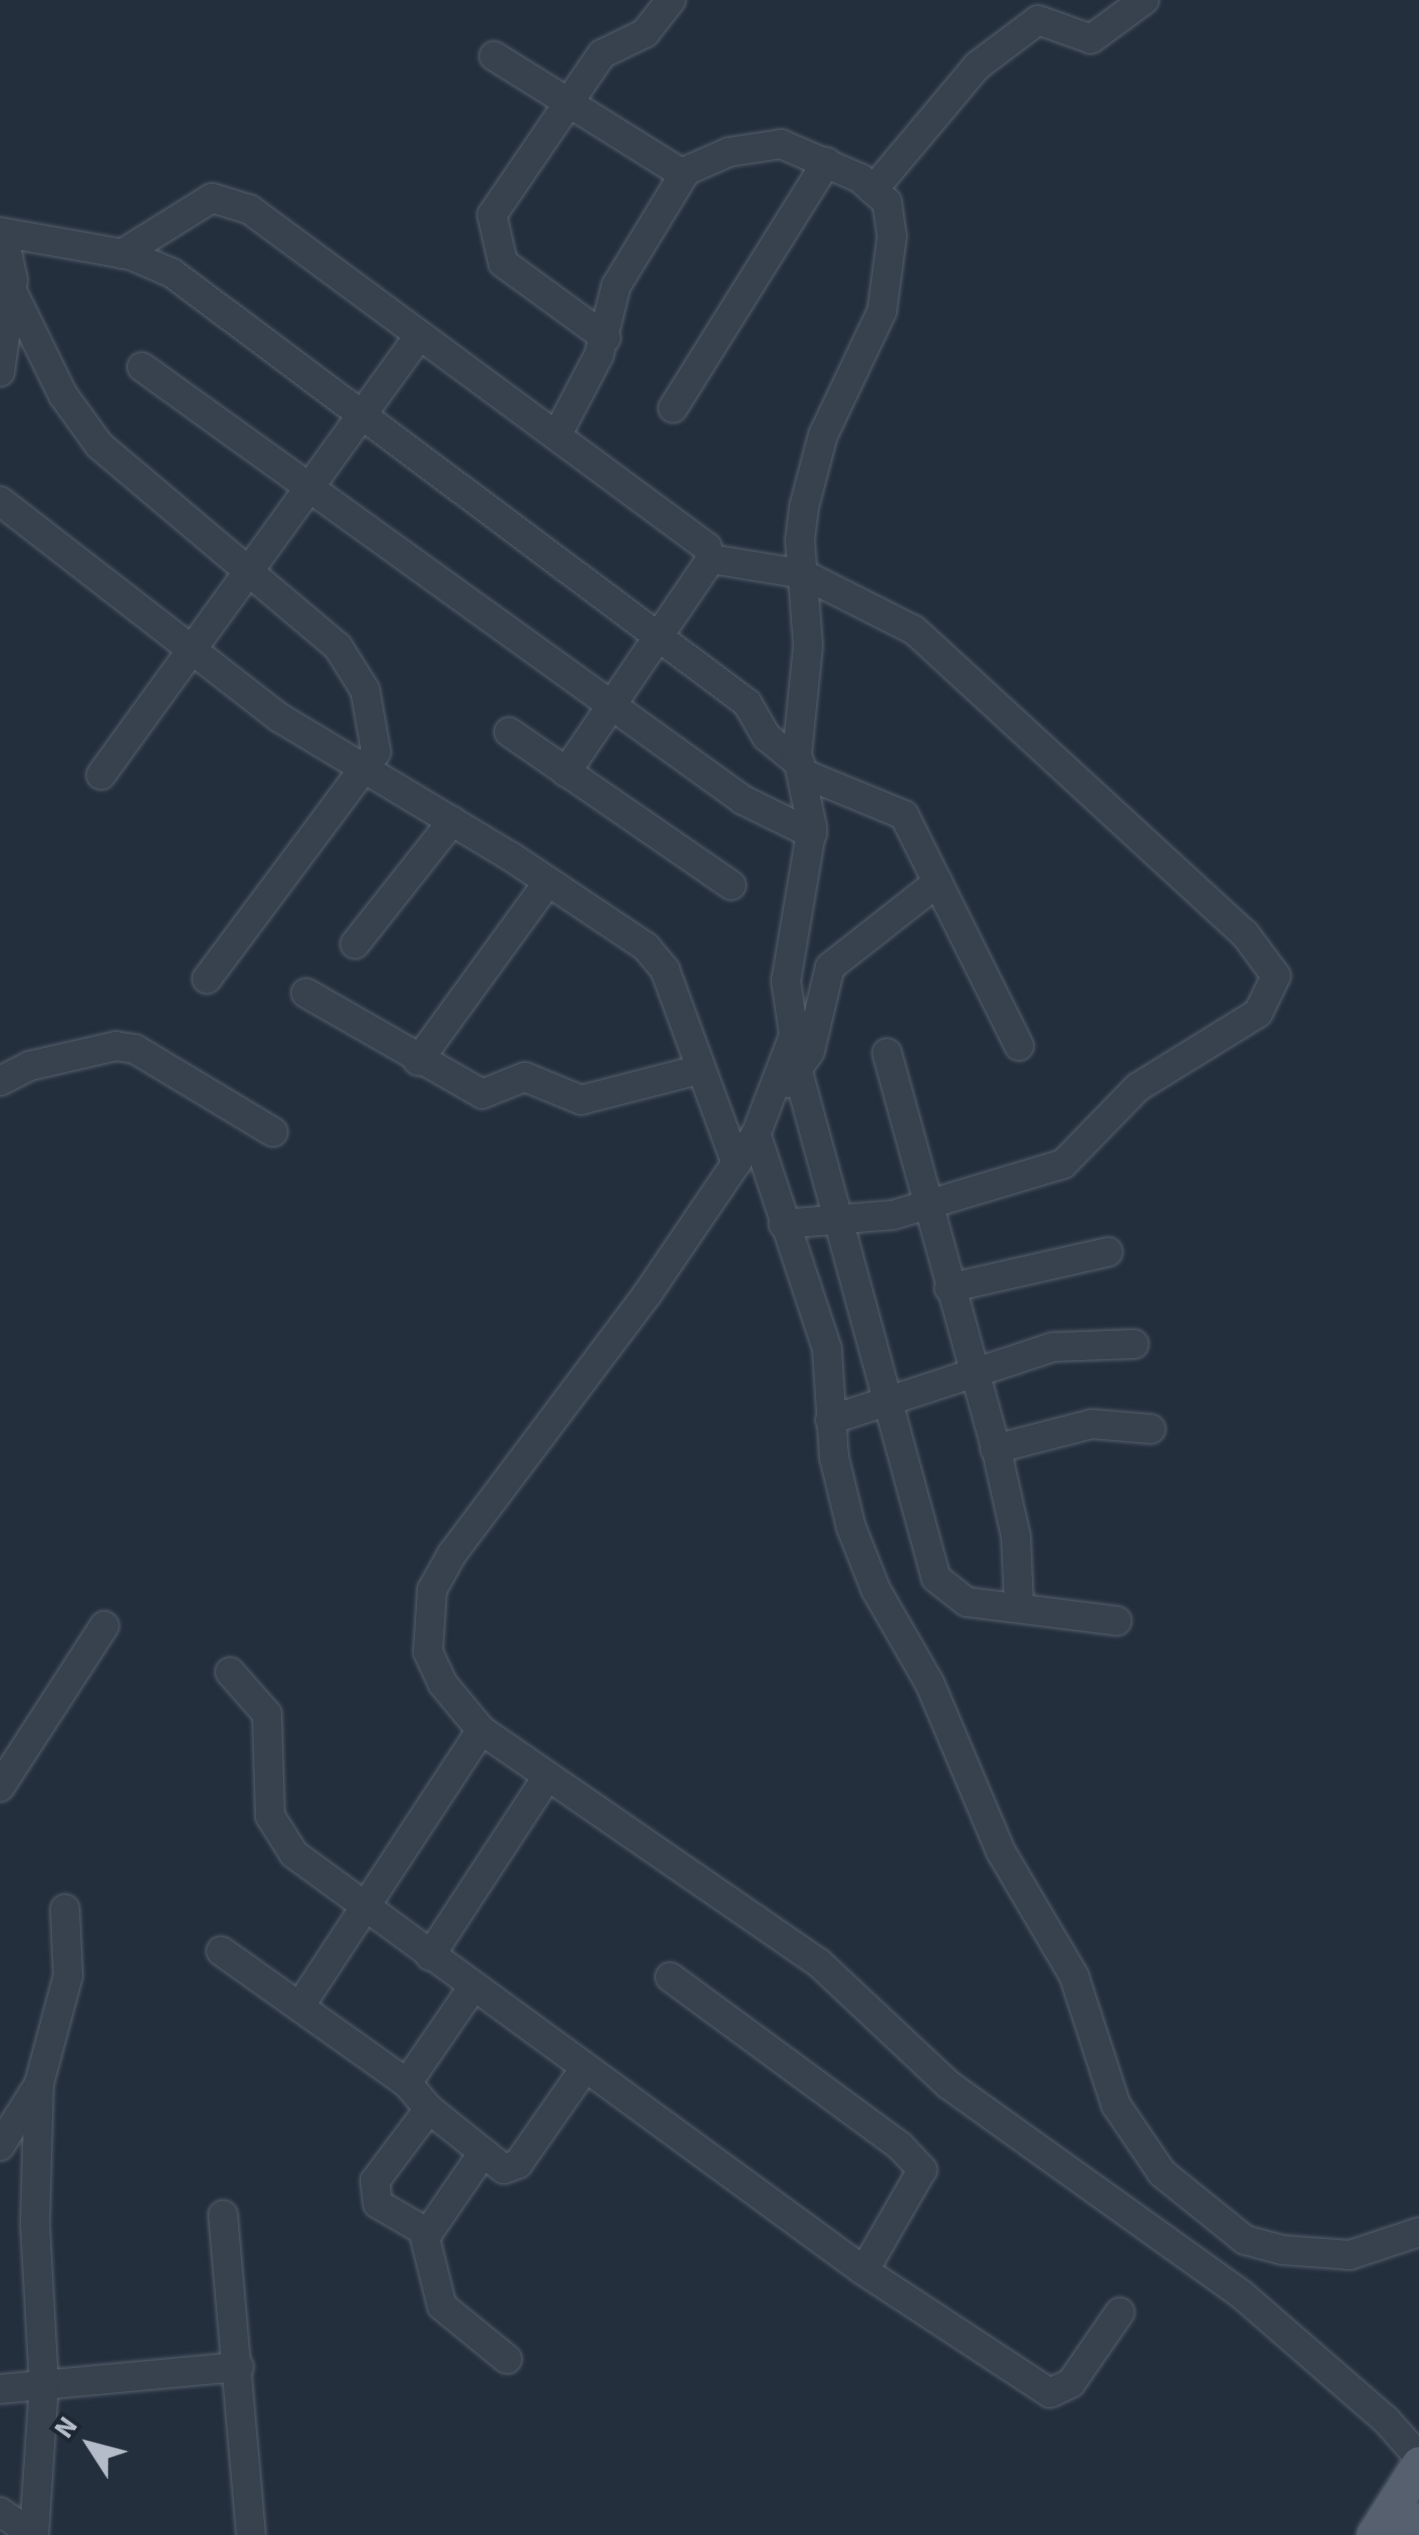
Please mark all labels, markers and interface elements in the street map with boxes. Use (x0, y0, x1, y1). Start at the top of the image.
north arrow (40, 2395, 140, 2495)
text: N (44, 2408, 87, 2447)

